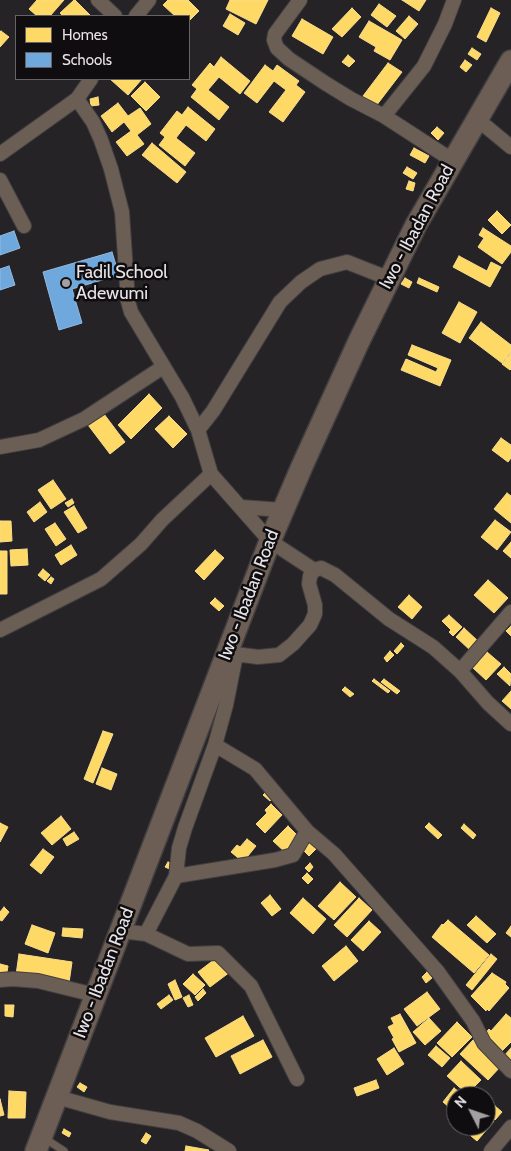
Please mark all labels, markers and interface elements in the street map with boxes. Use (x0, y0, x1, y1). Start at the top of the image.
legend (15, 15, 190, 80)
text: Homes (62, 26, 108, 44)
text: Schools (62, 51, 112, 69)
street label: Iwo - Ibadan Road (375, 161, 459, 293)
place label: Fadil School Adewumi (76, 262, 168, 304)
marker: Fadil School Adewumi (60, 277, 72, 289)
street label: Iwo - Ibadan Road (214, 527, 284, 663)
street label: Iwo - Ibadan Road (69, 905, 139, 1041)
north arrow (446, 1086, 496, 1136)
text: N (450, 1092, 470, 1111)

